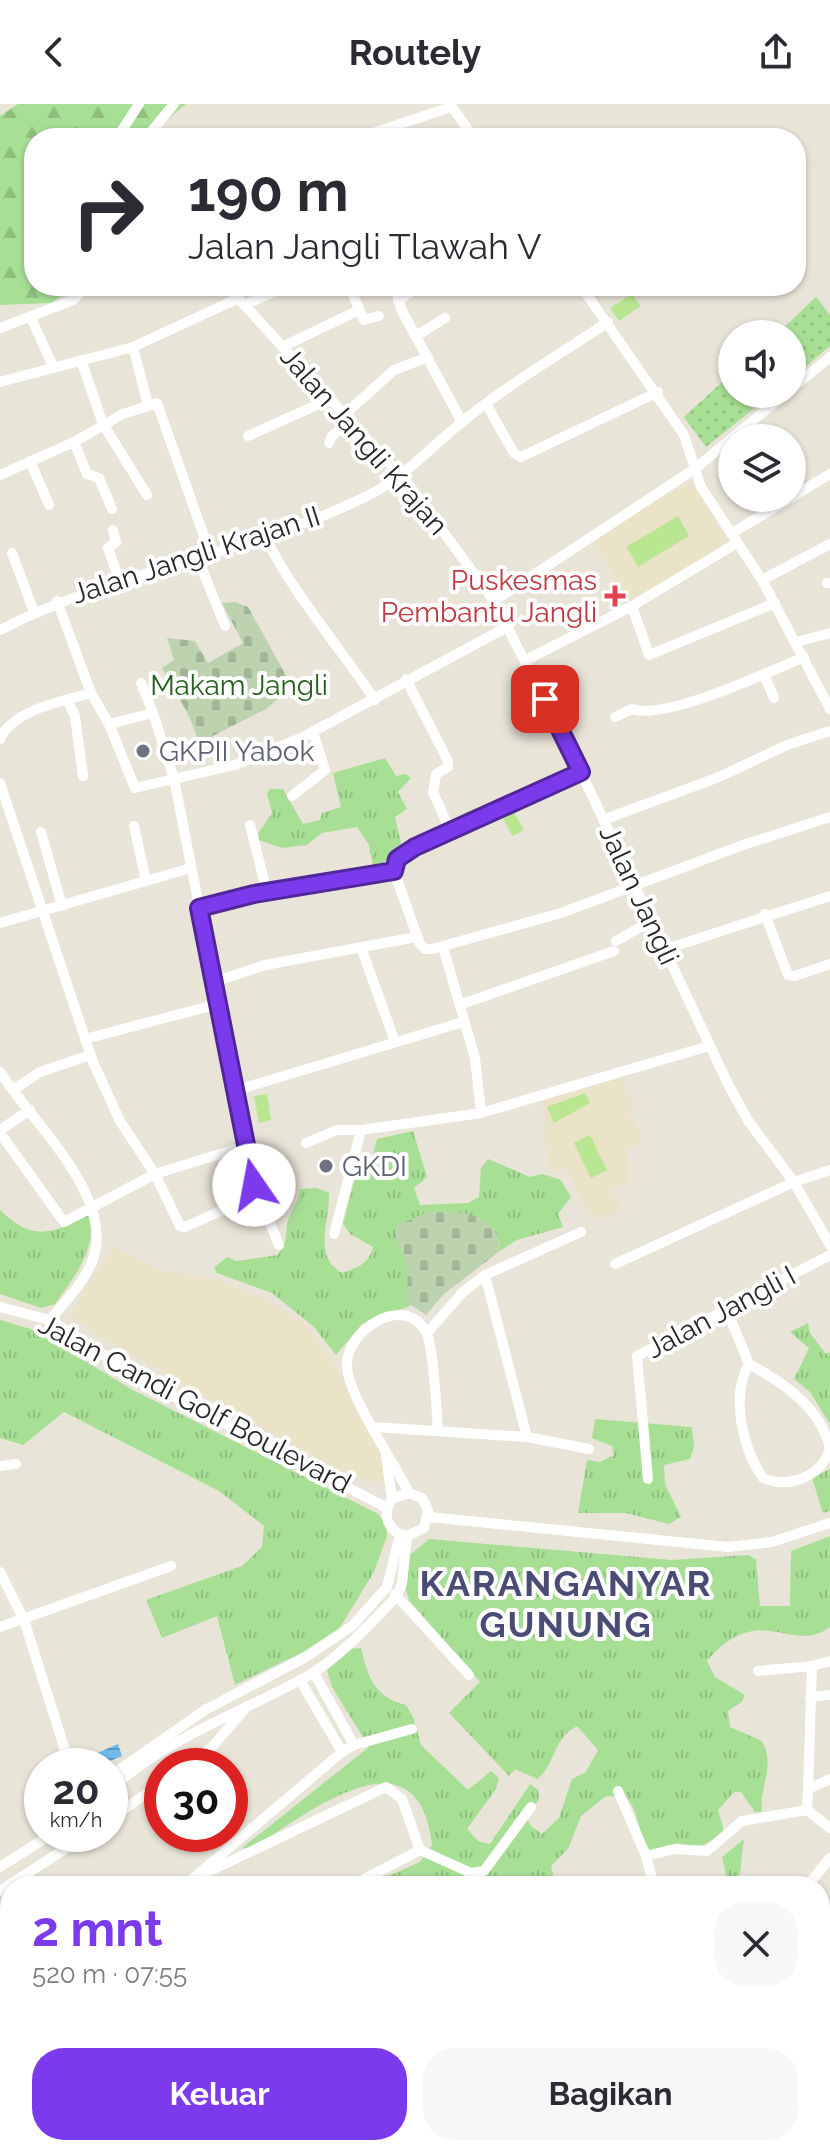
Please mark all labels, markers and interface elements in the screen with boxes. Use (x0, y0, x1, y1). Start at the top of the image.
icon: back (32, 30, 76, 74)
icon: share (754, 30, 798, 74)
text: Routely (349, 31, 481, 73)
text: 190 m (188, 158, 349, 224)
icon: right (56, 160, 160, 264)
text: Jalan Jangli Tlawah V (188, 225, 541, 267)
map controls (718, 320, 806, 512)
button: sound (718, 320, 806, 408)
street label: Jalan Jangli Krajan (273, 340, 455, 542)
button: layers (718, 424, 806, 512)
street label: Jalan Jangli Krajan II (68, 499, 324, 611)
place label: Puskesmas Pembantu Jangli (381, 564, 597, 629)
marker: Puskesmas Pembantu Jangli (604, 585, 626, 607)
pin (511, 665, 579, 733)
park label: Makam Jangli (150, 669, 328, 702)
icon: arrive (523, 677, 567, 721)
place label: GKPII Yabok (159, 735, 314, 768)
marker: GKPII Yabok (134, 742, 152, 760)
street label: Jalan Jangli (592, 820, 686, 970)
position arrow (212, 1143, 296, 1227)
place label: GKDI (342, 1150, 407, 1183)
marker: GKDI (317, 1157, 335, 1175)
street label: Jalan Jangli I (641, 1259, 801, 1365)
street label: Jalan Candi Golf Boulevard (33, 1308, 357, 1500)
district label: KARANGANYAR GUNUNG (420, 1562, 712, 1645)
speed limit sign: 30 (144, 1748, 248, 1852)
text: 20 (52, 1766, 100, 1813)
text: km/h (50, 1808, 102, 1832)
text: 2 mnt (32, 1901, 163, 1957)
button: close (714, 1902, 798, 1986)
text: 520 m · 07:55 (32, 1959, 187, 1989)
button: Keluar (32, 2048, 407, 2140)
button: Bagikan (423, 2048, 798, 2140)

